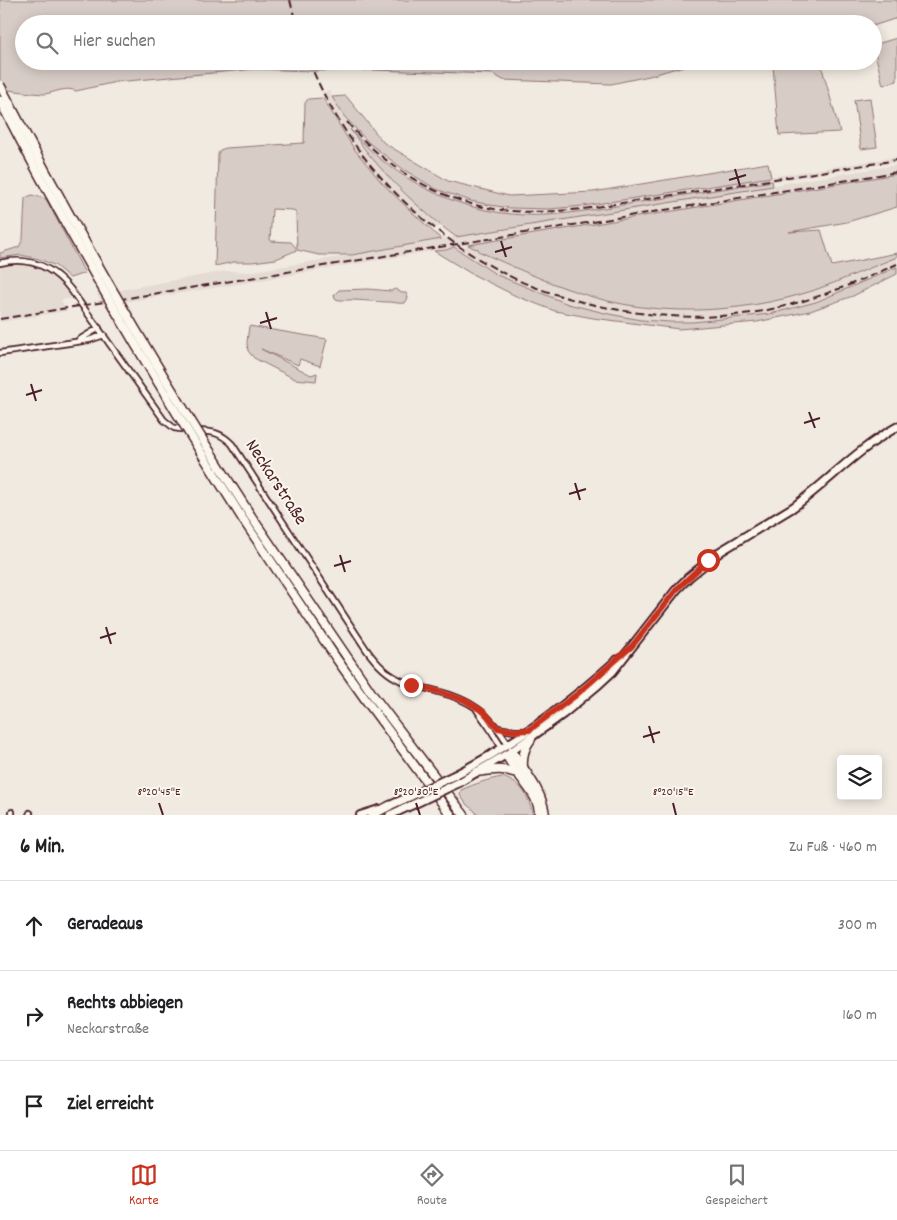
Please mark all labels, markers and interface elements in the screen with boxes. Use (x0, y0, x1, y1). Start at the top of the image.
search box (15, 15, 882, 70)
icon: search (33, 29, 61, 57)
text: Hier suchen (73, 29, 156, 56)
street label: Neckarstraße (237, 435, 313, 531)
route start (697, 549, 720, 572)
route end (400, 674, 423, 697)
map controls (837, 755, 882, 800)
button: layers (837, 755, 882, 800)
text: 8°20'45"E (137, 784, 181, 801)
text: 8°20'30"E (394, 784, 439, 801)
text: 8°20'15"E (653, 784, 694, 801)
text: 6 Min. (20, 833, 64, 863)
text: Zu Fuß · 460 m (789, 836, 877, 859)
icon: ahead (20, 912, 48, 940)
text: Geradeaus (67, 912, 143, 939)
text: 300 m (838, 914, 877, 937)
text: Rechts abbiegen (67, 991, 183, 1018)
icon: right (20, 1002, 48, 1030)
text: 160 m (842, 1004, 877, 1027)
text: Neckarstraße (67, 1018, 149, 1041)
icon: arrive (20, 1092, 48, 1120)
text: Ziel erreicht (67, 1092, 154, 1119)
tab: Karte (129, 1161, 159, 1211)
tab: Route (417, 1161, 447, 1211)
tab: Gespeichert (705, 1161, 768, 1211)

